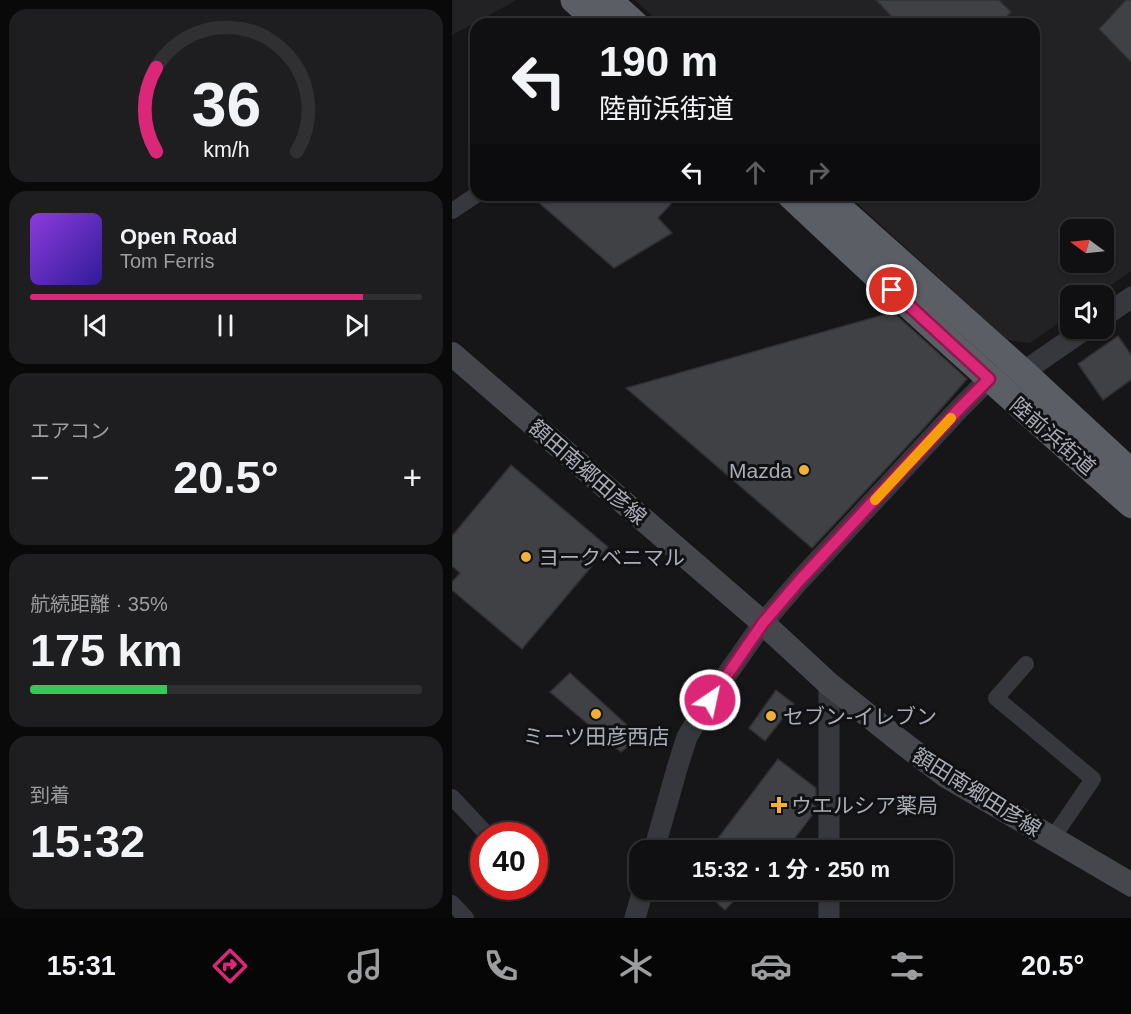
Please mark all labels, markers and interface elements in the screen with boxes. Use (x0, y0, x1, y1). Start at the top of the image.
text: 190 m (599, 38, 718, 85)
icon: left (500, 42, 578, 120)
text: 36 (191, 71, 261, 140)
text: 陸前浜街道 (599, 94, 734, 124)
text: km/h (203, 139, 249, 163)
icon: left (676, 156, 709, 189)
icon: ahead (739, 156, 772, 189)
icon: right (802, 156, 835, 189)
north arrow (1060, 219, 1114, 273)
map controls (1060, 219, 1114, 339)
text: Open Road (120, 224, 237, 249)
text: Tom Ferris (120, 250, 214, 272)
pin (866, 264, 917, 315)
icon: arrive (875, 273, 908, 306)
button: sound (1060, 285, 1114, 339)
icon: previous (79, 309, 112, 342)
icon: pause (209, 309, 242, 342)
icon: next (340, 309, 373, 342)
street label: 陸前浜街道 (1006, 393, 1100, 479)
street label: 額田南郷田彦線 (525, 415, 651, 529)
text: エアコン (30, 420, 110, 442)
text: 20.5° (173, 452, 279, 503)
text: − (30, 459, 49, 496)
text: + (403, 459, 422, 496)
place label: Mazda (729, 459, 792, 482)
marker: Mazda (797, 463, 811, 477)
place label: ヨークベニマル (538, 546, 685, 569)
marker: ヨークベニマル (519, 550, 533, 564)
text: 航続距離 · 35% (30, 593, 168, 615)
text: 175 km (30, 625, 183, 676)
position arrow (678, 668, 742, 732)
place label: セブン-イレブン (783, 705, 937, 728)
marker: ミーツ田彦西店 (589, 707, 603, 721)
marker: セブン-イレブン (764, 709, 778, 723)
place label: ミーツ田彦西店 (523, 725, 669, 748)
street label: 額田南郷田彦線 (909, 743, 1045, 841)
text: 到着 (30, 784, 70, 806)
place label: ウエルシア薬局 (791, 794, 938, 817)
marker: ウエルシア薬局 (772, 798, 786, 812)
text: 15:32 (30, 816, 145, 867)
speed limit sign: 40 (470, 822, 548, 900)
text: 15:32 · 1 分 · 250 m (692, 857, 890, 882)
icon: directions (209, 945, 251, 987)
icon: music (344, 945, 386, 987)
icon: phone (480, 945, 522, 987)
icon: climate (615, 945, 657, 987)
icon: car (750, 945, 792, 987)
icon: filters (886, 945, 928, 987)
text: 15:31 (47, 951, 116, 981)
text: 20.5° (1021, 951, 1084, 981)

